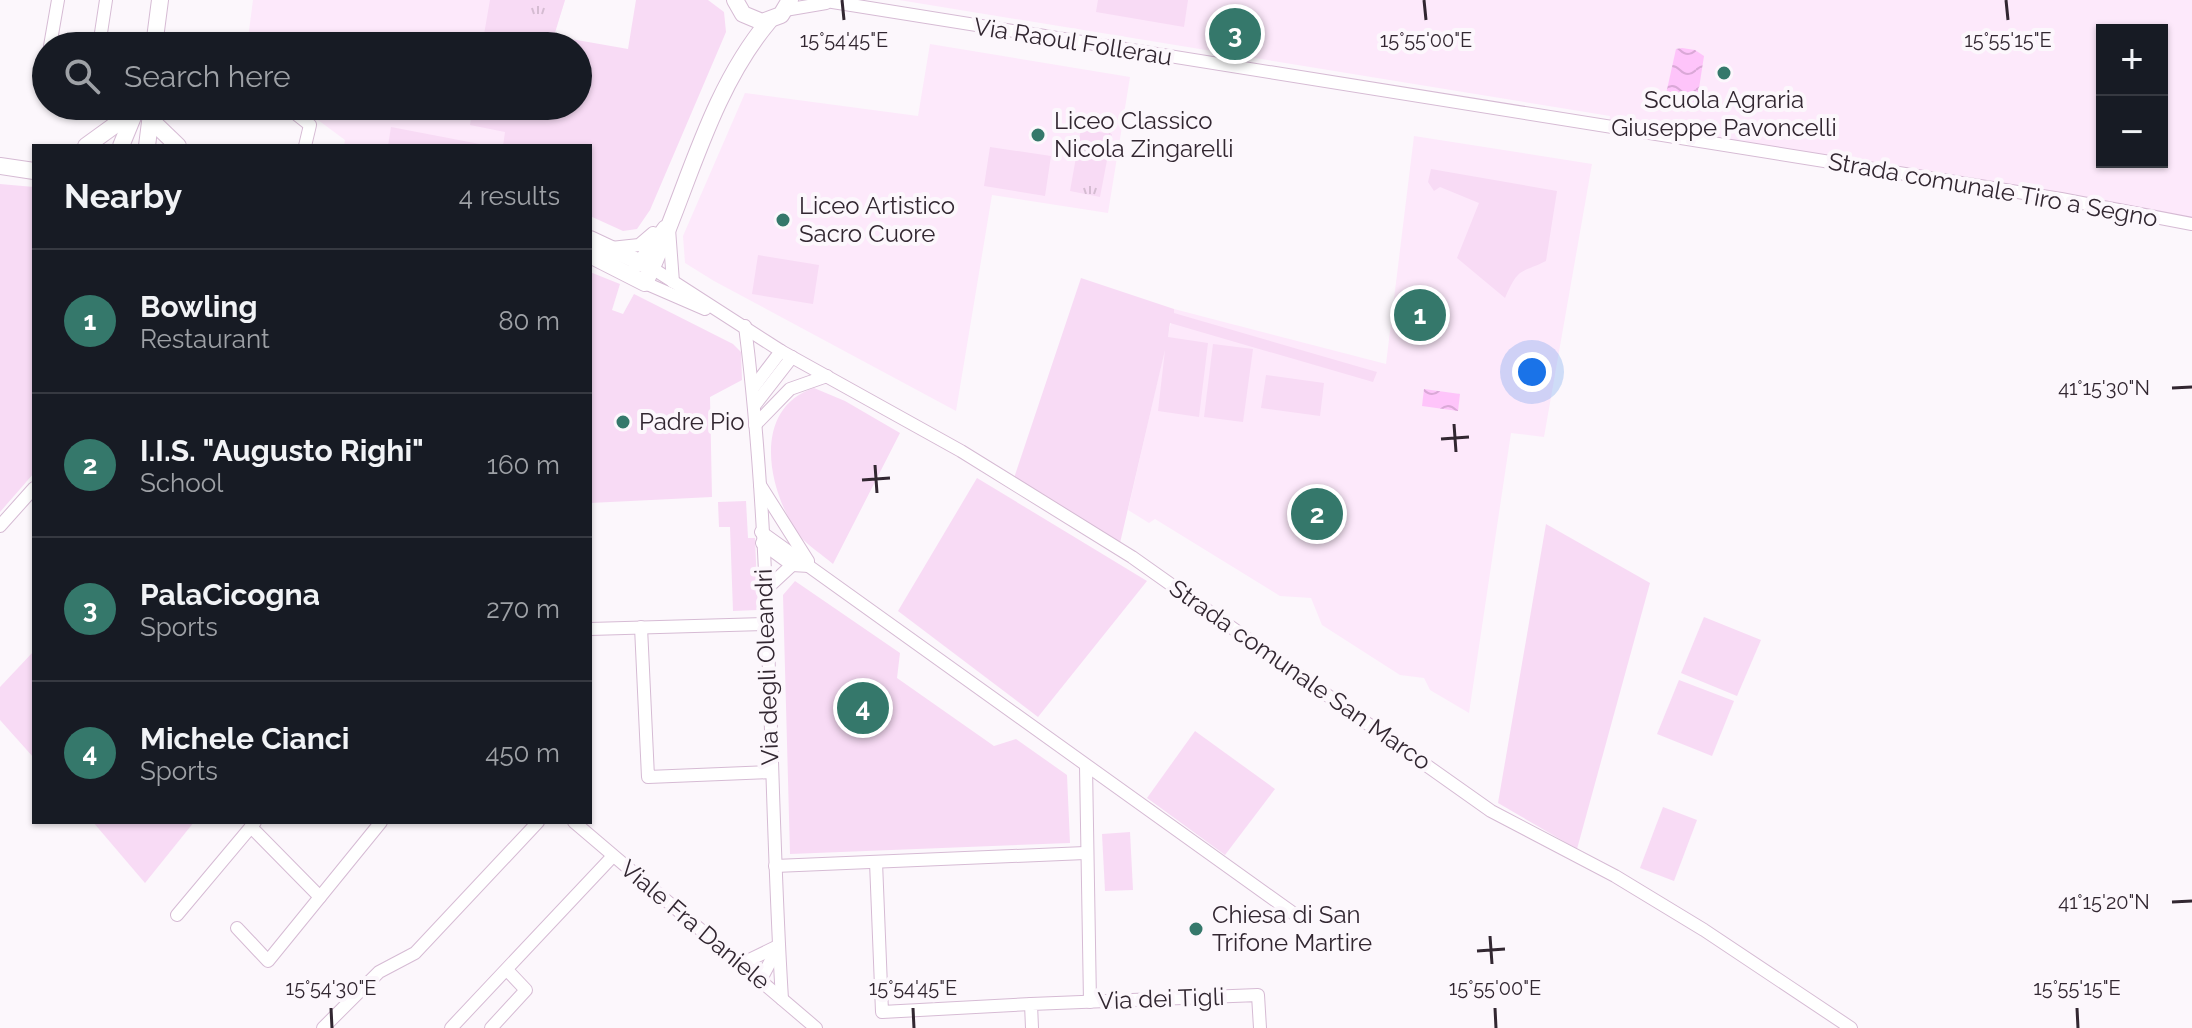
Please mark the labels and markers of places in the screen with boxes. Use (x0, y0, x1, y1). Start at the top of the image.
pin: 3 (1209, 4, 1261, 64)
marker: Scuola Agraria Giuseppe Pavoncelli (1715, 64, 1733, 82)
place label: Scuola Agraria Giuseppe Pavoncelli (1611, 85, 1837, 142)
place label: Liceo Classico Nicola Zingarelli (1054, 106, 1233, 163)
marker: Liceo Classico Nicola Zingarelli (1029, 126, 1047, 144)
place label: Liceo Artistico Sacro Cuore (799, 191, 955, 248)
marker: Liceo Artistico Sacro Cuore (774, 211, 792, 229)
pin: 1 (1394, 285, 1446, 345)
place label: Padre Pio (639, 407, 744, 436)
marker: Padre Pio (614, 413, 632, 431)
pin: 2 (1291, 484, 1343, 544)
pin: 4 (837, 678, 889, 738)
place label: Chiesa di San Trifone Martire (1212, 900, 1372, 957)
marker: Chiesa di San Trifone Martire (1187, 920, 1205, 938)

